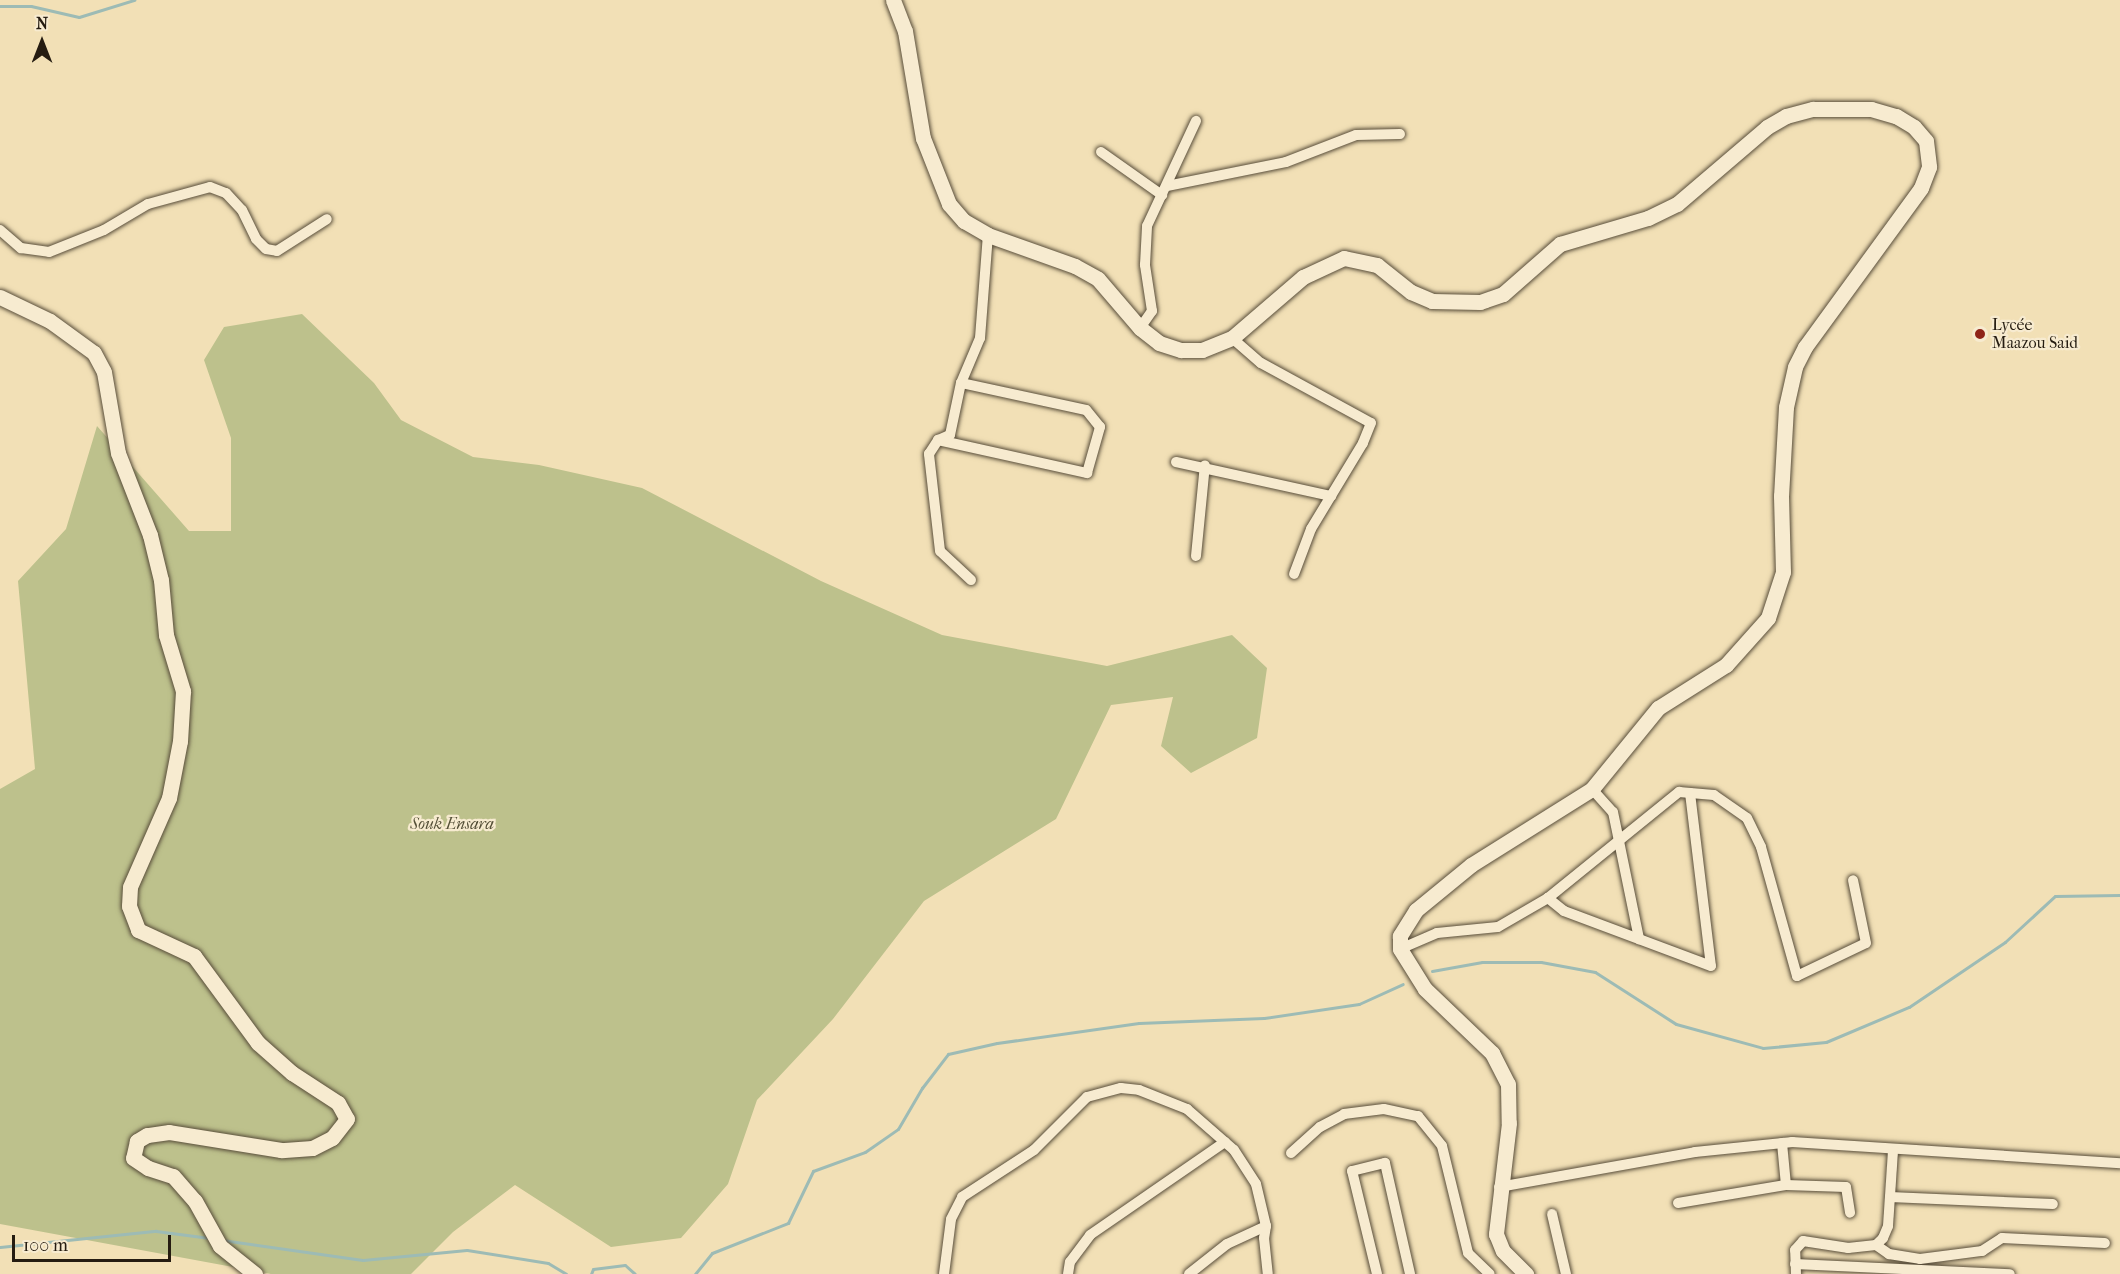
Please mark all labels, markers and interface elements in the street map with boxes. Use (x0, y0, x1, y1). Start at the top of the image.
north arrow (12, 12, 72, 72)
text: N (36, 14, 48, 33)
place label: Lycée Maazou Said (1992, 315, 2078, 353)
marker: Lycée Maazou Said (1973, 327, 1987, 341)
park label: Souk Ensara (410, 814, 494, 834)
scale bar (15, 1223, 174, 1261)
text: 100 m (23, 1235, 68, 1256)

